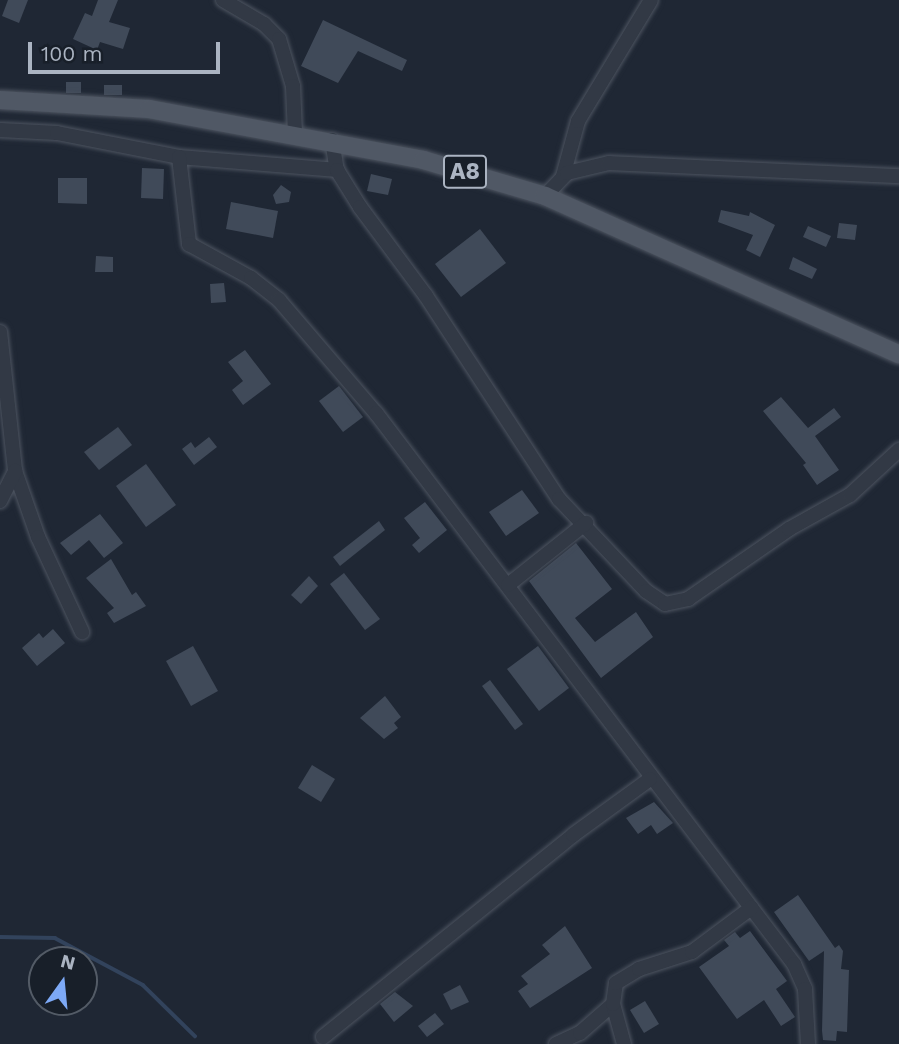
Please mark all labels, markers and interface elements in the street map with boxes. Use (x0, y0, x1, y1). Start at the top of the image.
scale bar (32, 28, 224, 72)
text: 100 m (41, 41, 103, 66)
road number: A8 (442, 153, 488, 192)
north arrow (28, 946, 98, 1016)
text: N (58, 949, 78, 975)

